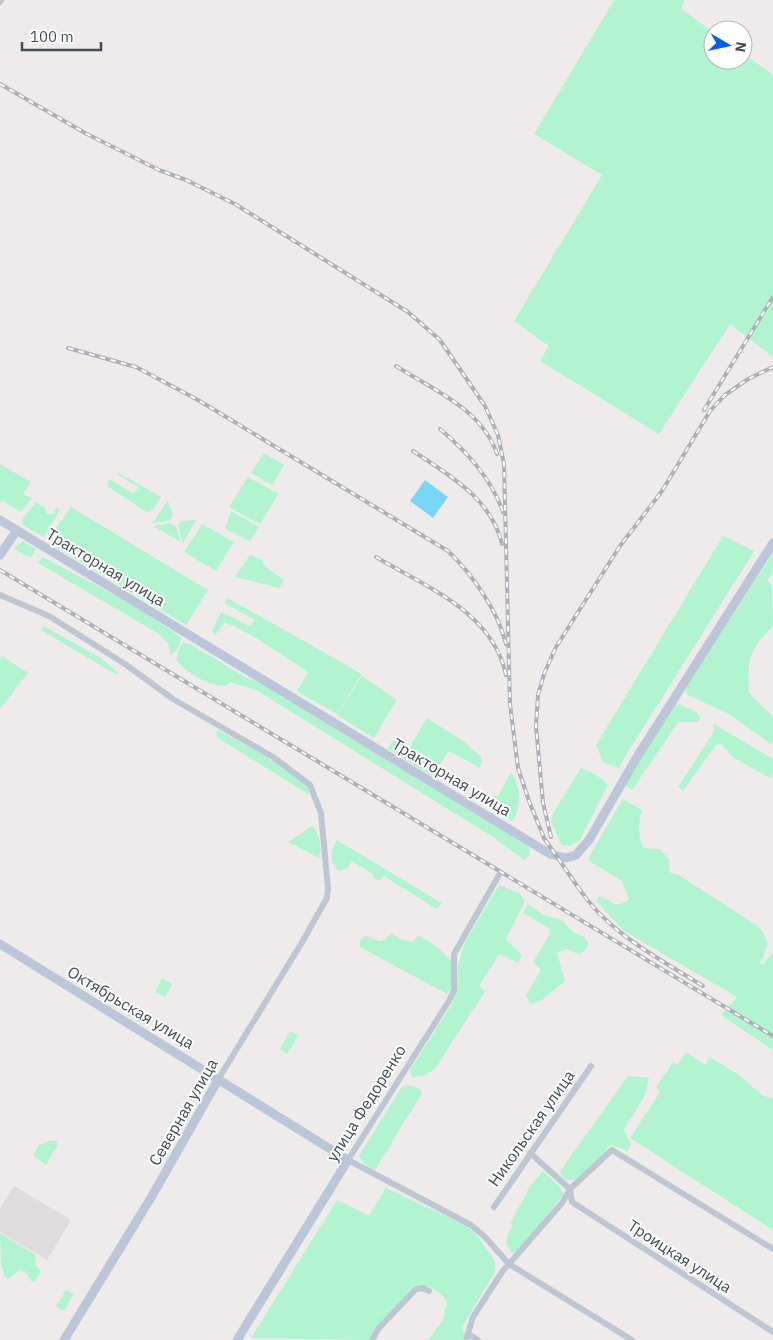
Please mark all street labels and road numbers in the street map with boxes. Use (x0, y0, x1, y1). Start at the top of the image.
street label: Тракторная улица (43, 524, 170, 611)
street label: Тракторная улица (389, 734, 516, 821)
street label: Октябрьская улица (64, 961, 199, 1053)
street label: улица Федоренко (322, 1041, 410, 1165)
street label: Северная улица (144, 1055, 222, 1169)
street label: Никольская улица (483, 1066, 579, 1190)
street label: Троицкая улица (624, 1215, 736, 1297)

